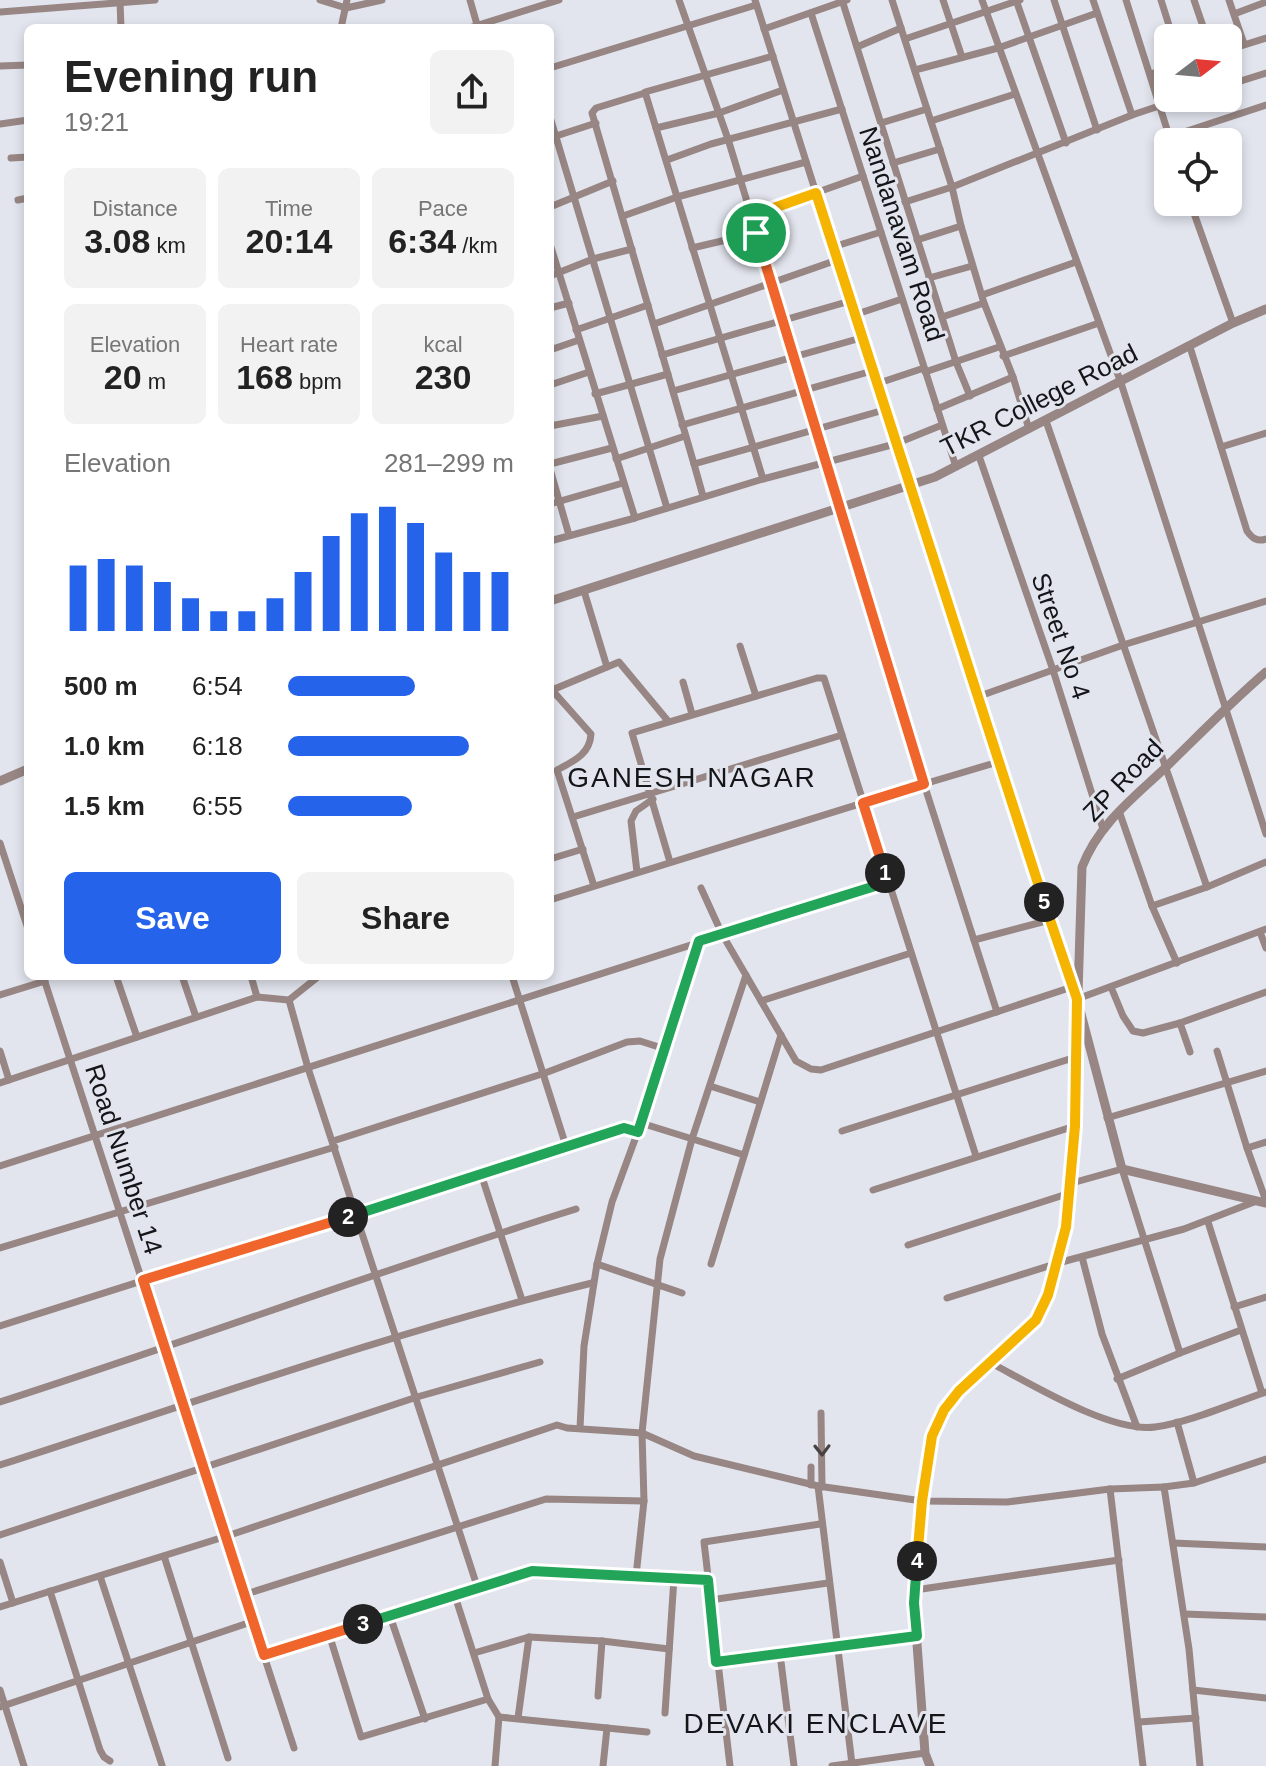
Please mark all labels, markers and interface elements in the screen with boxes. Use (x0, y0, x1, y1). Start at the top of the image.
north arrow (1154, 24, 1242, 112)
map controls (1154, 24, 1242, 216)
button: share (430, 50, 514, 134)
text: Evening run (64, 52, 318, 101)
text: 19:21 (64, 107, 129, 137)
street label: Nandanavam Road (853, 123, 951, 345)
button: locate (1154, 128, 1242, 216)
text: Distance (92, 196, 178, 221)
text: Time (265, 196, 313, 221)
text: Pace (418, 196, 468, 221)
pin (722, 199, 790, 267)
icon: arrive (734, 211, 778, 255)
text: 3.08 (84, 222, 150, 260)
text: 20:14 (246, 222, 332, 260)
text: 6:34 (388, 222, 456, 260)
text: km (150, 233, 186, 258)
text: /km (456, 233, 498, 258)
text: Elevation (90, 332, 180, 357)
text: Heart rate (240, 332, 338, 357)
text: kcal (423, 332, 463, 357)
street label: TKR College Road (936, 337, 1142, 463)
text: 20 (104, 358, 142, 396)
text: 168 (236, 358, 293, 396)
text: 230 (415, 358, 471, 396)
text: m (142, 369, 166, 394)
text: bpm (293, 369, 342, 394)
text: Elevation (64, 448, 171, 478)
text: 281–299 m (384, 448, 514, 478)
street label: Street No 4 (1025, 569, 1097, 703)
text: 500 m (64, 671, 138, 701)
text: 6:54 (192, 671, 243, 701)
text: 1.0 km (64, 731, 145, 761)
text: 6:18 (192, 731, 243, 761)
street label: ZP Road (1077, 733, 1169, 827)
district label: GANESH NAGAR (567, 762, 817, 793)
text: 1.5 km (64, 791, 145, 821)
text: 6:55 (192, 791, 243, 821)
pin: 1 (865, 853, 905, 893)
text: 1 (879, 860, 891, 885)
button: Save (64, 872, 281, 964)
button: Share (297, 872, 514, 964)
pin: 5 (1024, 882, 1064, 922)
text: 5 (1038, 889, 1050, 914)
street label: Road Number 14 (79, 1060, 169, 1258)
pin: 2 (328, 1197, 368, 1237)
text: 2 (342, 1204, 354, 1229)
one-way arrow (813, 1444, 830, 1457)
pin: 4 (897, 1541, 937, 1581)
text: 4 (911, 1548, 923, 1573)
pin: 3 (343, 1604, 383, 1644)
text: 3 (357, 1611, 369, 1636)
district label: DEVAKI ENCLAVE (683, 1708, 949, 1739)

